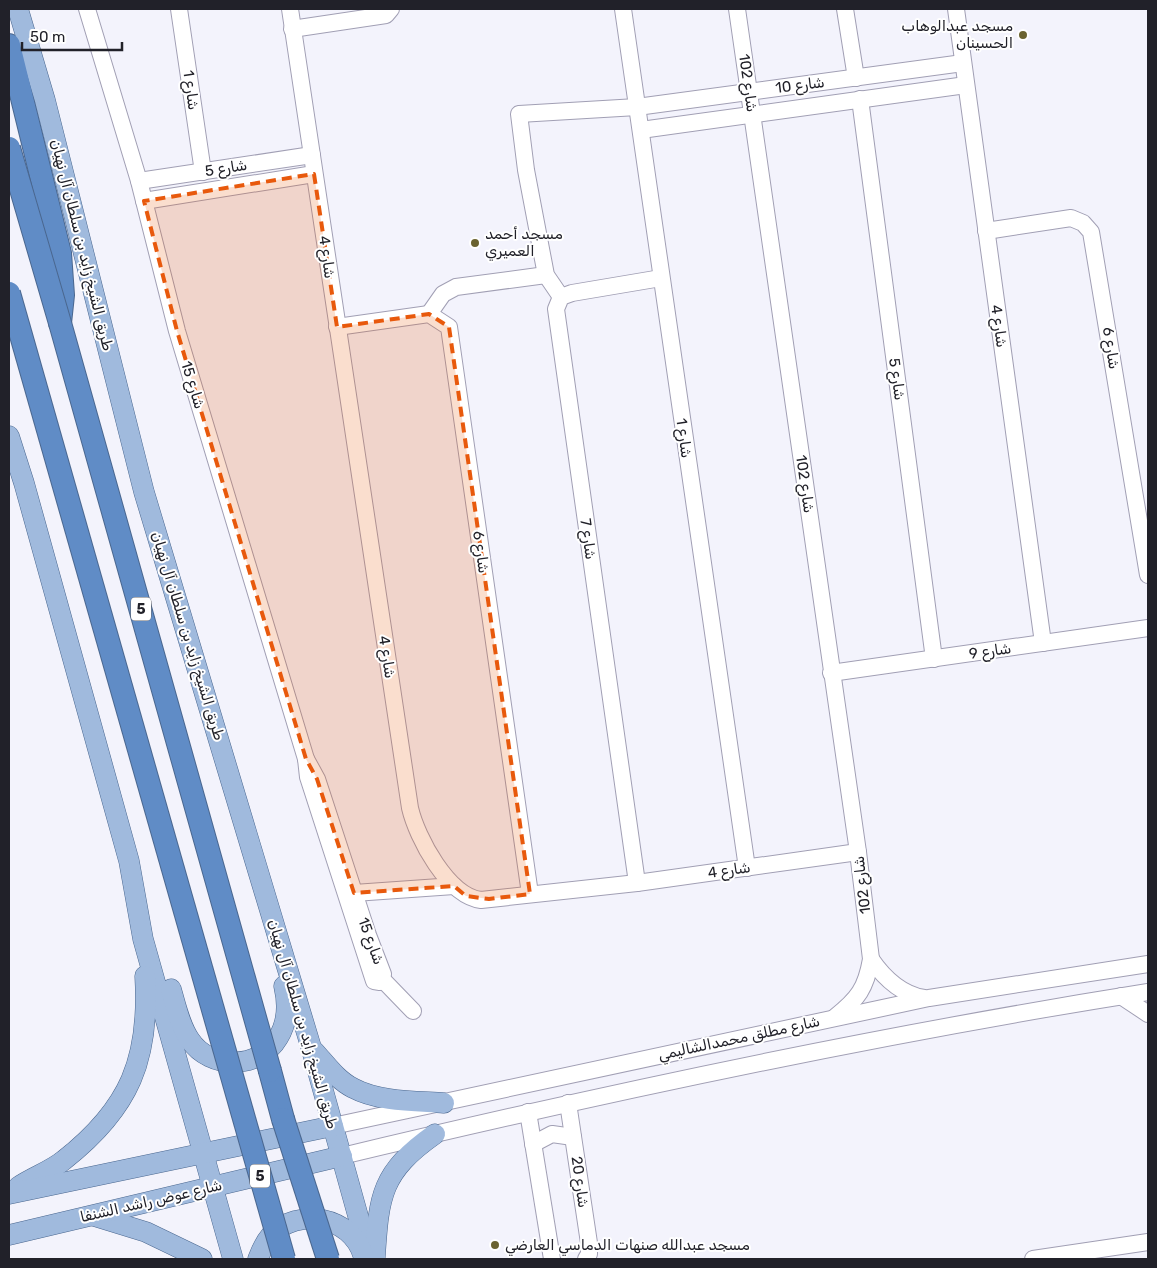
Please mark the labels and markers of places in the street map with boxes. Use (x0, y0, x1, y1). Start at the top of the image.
place label: مسجد عبدالوهاب الحسينان (901, 17, 1013, 52)
marker: مسجد عبدالوهاب الحسينان (1017, 29, 1029, 41)
place label: مسجد أحمد العميري (485, 225, 563, 261)
marker: مسجد أحمد العميري (469, 237, 481, 249)
place label: مسجد عبدالله صنهات الدماسي العارضي (505, 1236, 750, 1257)
marker: مسجد عبدالله صنهات الدماسي العارضي (489, 1239, 501, 1251)

